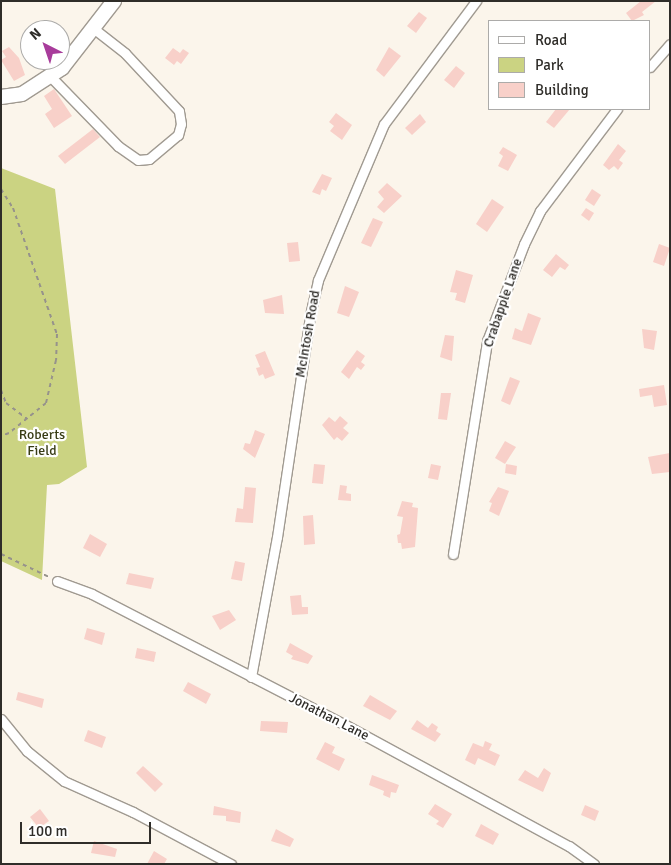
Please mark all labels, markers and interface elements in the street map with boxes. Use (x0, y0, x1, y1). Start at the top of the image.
north arrow (20, 20, 70, 70)
legend (488, 20, 651, 110)
text: N (26, 24, 45, 44)
text: Road (535, 31, 567, 49)
text: Park (535, 56, 564, 74)
text: Building (535, 81, 589, 99)
street label: Crabapple Lane (480, 256, 526, 350)
street label: McIntosh Road (292, 289, 324, 379)
park label: Roberts Field (19, 427, 65, 460)
street label: Jonathan Lane (286, 690, 372, 744)
scale bar (22, 812, 154, 844)
text: 100 m (28, 822, 68, 840)

